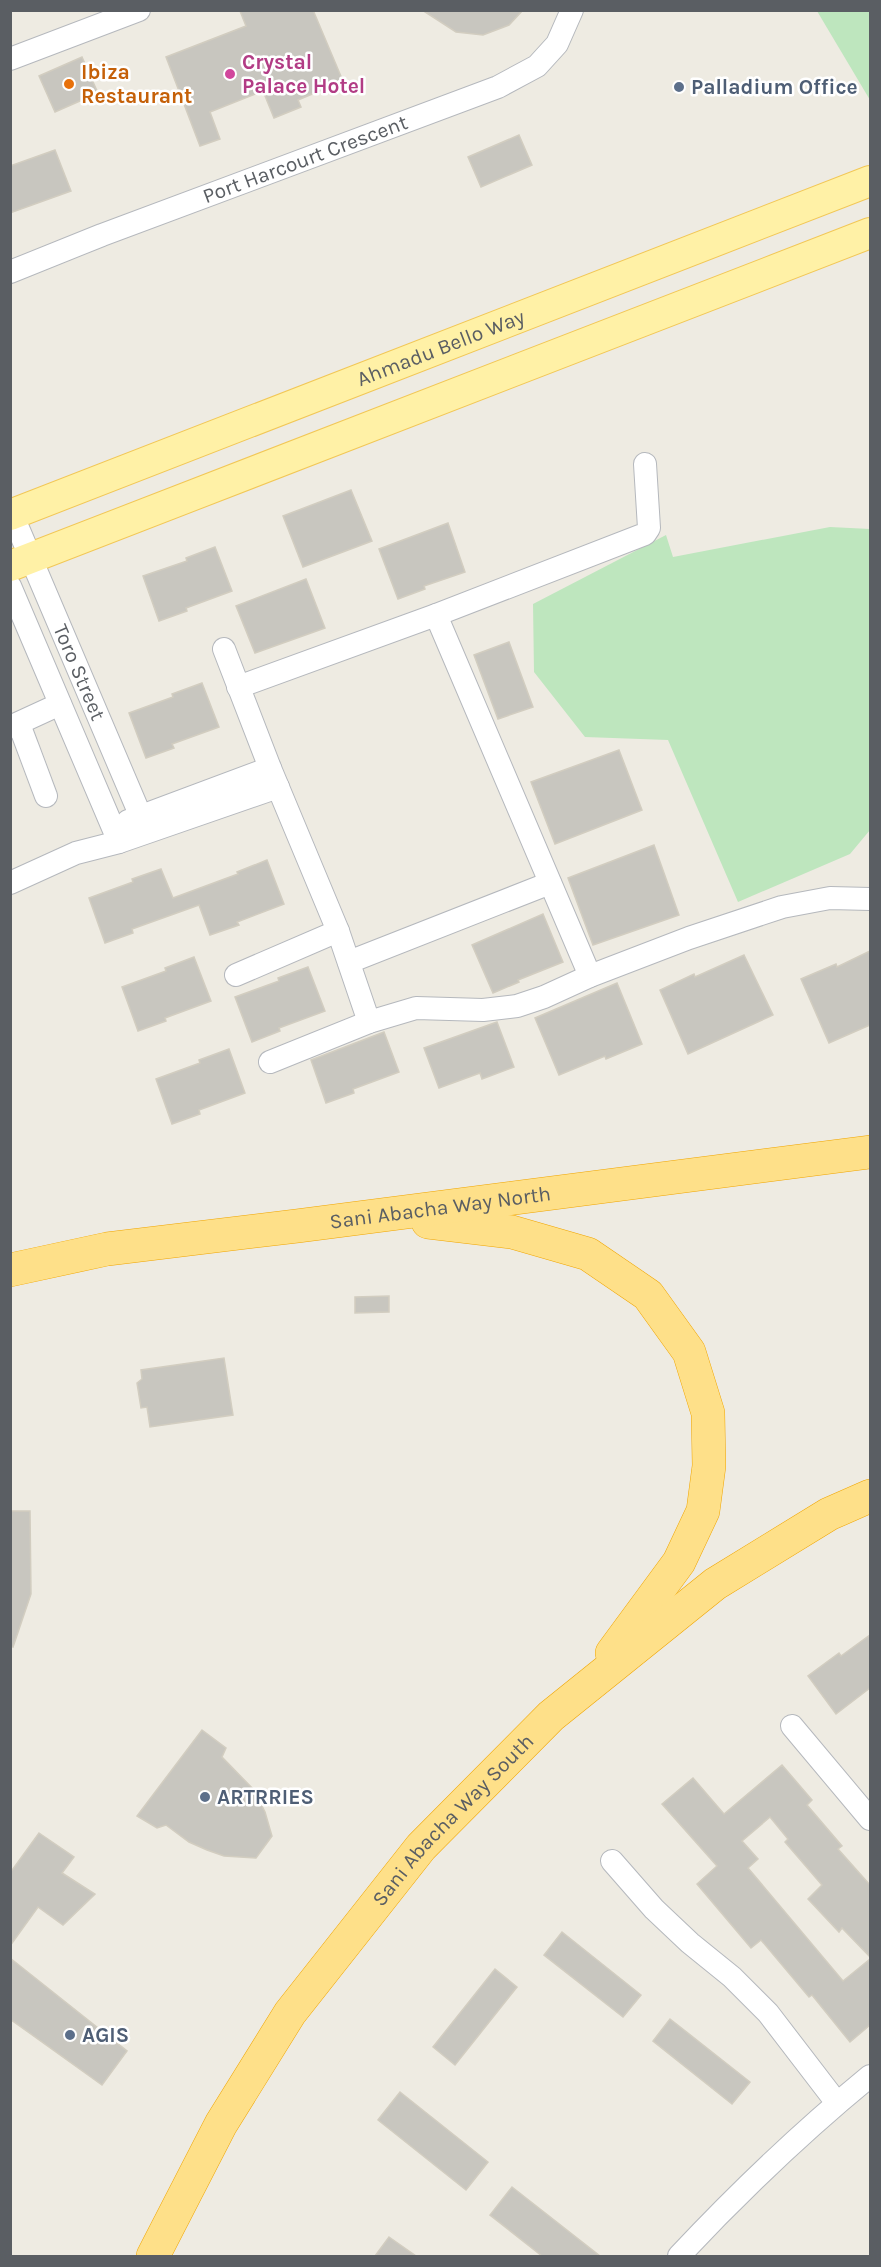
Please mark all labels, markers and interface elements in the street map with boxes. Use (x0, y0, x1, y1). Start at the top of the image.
place label: Crystal Palace Hotel (242, 50, 365, 98)
place label: Ibiza Restaurant (81, 60, 192, 108)
marker: Crystal Palace Hotel (223, 67, 237, 81)
place label: Palladium Office (691, 75, 858, 99)
marker: Ibiza Restaurant (62, 77, 76, 91)
marker: Palladium Office (672, 80, 686, 94)
street label: Port Harcourt Crescent (199, 110, 411, 208)
street label: Ahmadu Bello Way (353, 304, 528, 391)
street label: Toro Street (48, 621, 110, 724)
street label: Sani Abacha Way North (328, 1181, 552, 1234)
street label: Sani Abacha Way South (367, 1729, 538, 1911)
place label: ARTRRIES (217, 1785, 314, 1809)
marker: ARTRRIES (198, 1790, 212, 1804)
place label: AGIS (82, 2023, 129, 2047)
marker: AGIS (63, 2028, 77, 2042)

